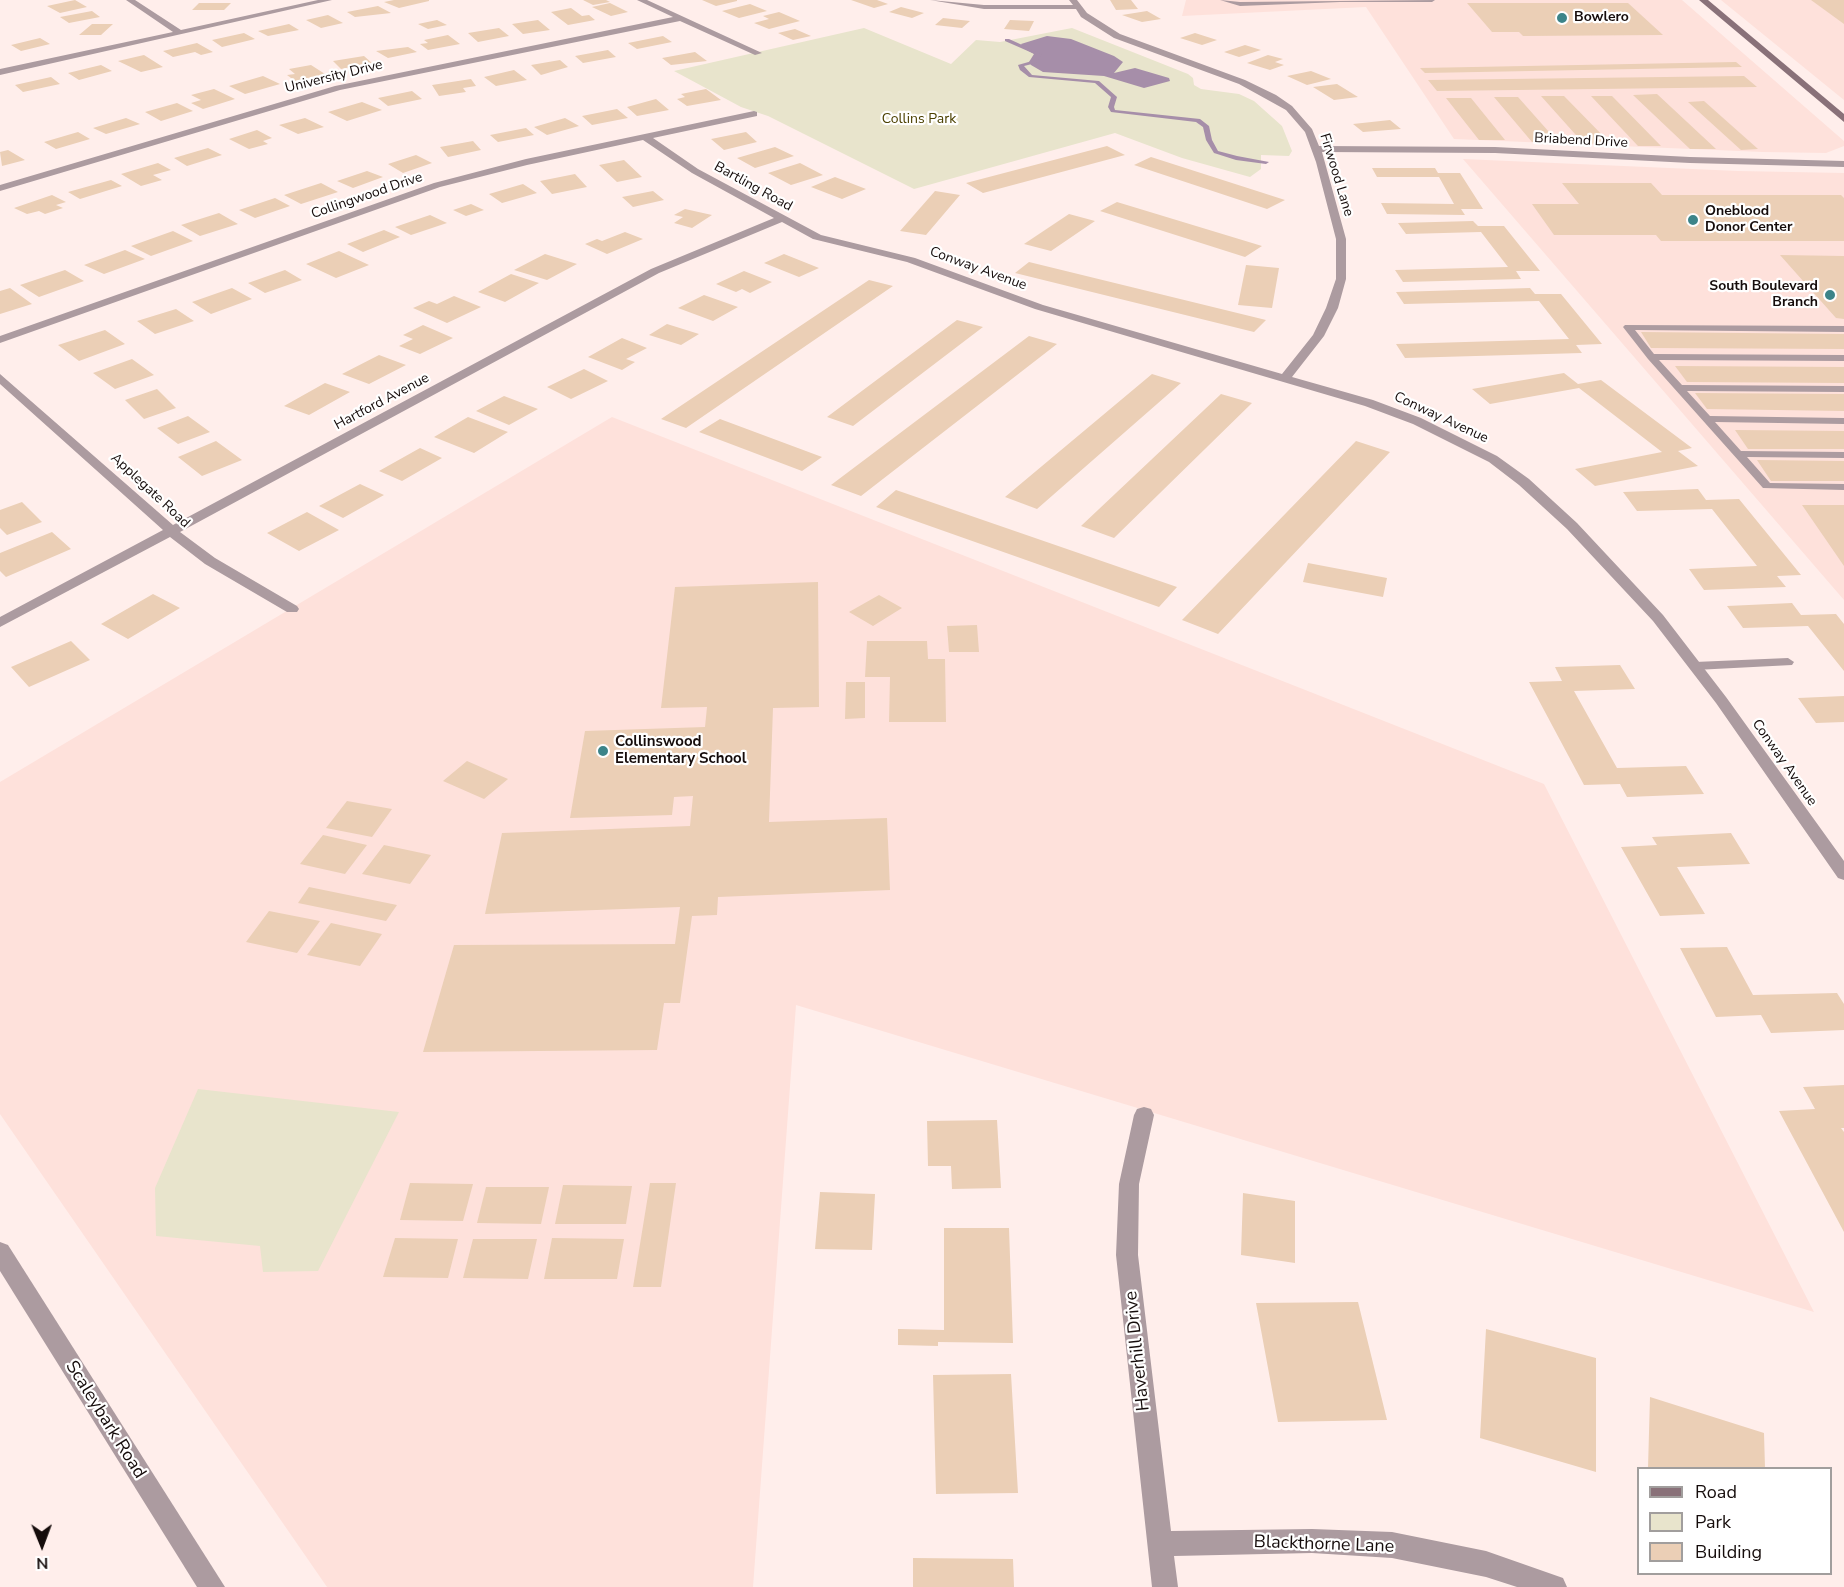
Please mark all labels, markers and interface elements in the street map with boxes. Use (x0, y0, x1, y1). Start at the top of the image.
place label: Bowlero (1574, 10, 1629, 26)
marker: Bowlero (1555, 11, 1569, 25)
street label: University Drive (284, 57, 384, 97)
park label: Collins Park (882, 112, 956, 128)
street label: Briabend Drive (1534, 130, 1628, 152)
street label: Firwood Lane (1315, 132, 1357, 218)
street label: Bartling Road (711, 159, 795, 215)
street label: Collingwood Drive (309, 169, 425, 223)
place label: Oneblood Donor Center (1705, 204, 1792, 237)
marker: Oneblood Donor Center (1686, 213, 1700, 227)
street label: Conway Avenue (927, 244, 1029, 294)
place label: South Boulevard Branch (1709, 279, 1818, 312)
marker: South Boulevard Branch (1823, 288, 1837, 302)
street label: Hartford Avenue (332, 370, 432, 434)
street label: Conway Avenue (1391, 389, 1491, 447)
street label: Applegate Road (107, 450, 193, 532)
street label: Conway Avenue (1748, 716, 1820, 810)
place label: Collinswood Elementary School (615, 733, 746, 768)
marker: Collinswood Elementary School (596, 744, 610, 758)
street label: Haverhill Drive (1121, 1290, 1155, 1412)
street label: Scaleybark Road (60, 1357, 150, 1483)
legend (1637, 1467, 1832, 1575)
text: Road (1695, 1480, 1737, 1504)
text: Park (1695, 1510, 1731, 1534)
north arrow (12, 1515, 72, 1575)
street label: Blackthorne Lane (1253, 1532, 1395, 1558)
text: Building (1695, 1540, 1762, 1564)
text: N (36, 1552, 48, 1574)

